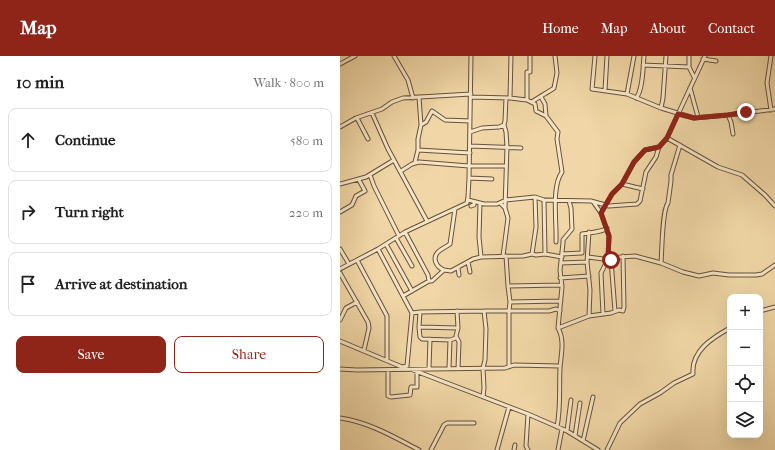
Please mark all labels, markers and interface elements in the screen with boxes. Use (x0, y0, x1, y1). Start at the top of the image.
text: Map (20, 17, 56, 39)
text: Home (542, 20, 579, 37)
text: Map (601, 20, 628, 37)
text: About (650, 20, 686, 37)
text: Contact (708, 20, 755, 37)
text: 10 min (16, 72, 64, 92)
text: Walk · 800 m (253, 75, 324, 90)
route end (737, 103, 755, 121)
icon: ahead (17, 129, 39, 151)
text: Continue (55, 131, 115, 149)
text: 580 m (290, 133, 323, 148)
icon: right (17, 201, 39, 223)
text: Turn right (55, 203, 124, 221)
text: 220 m (289, 205, 323, 220)
route start (602, 251, 620, 269)
icon: arrive (17, 273, 39, 295)
text: Arrive at destination (55, 275, 187, 293)
map controls (727, 294, 763, 438)
button: + (727, 294, 763, 330)
button: − (727, 330, 763, 366)
button: Save (16, 336, 166, 373)
button: Share (174, 336, 324, 373)
button: locate (727, 366, 763, 402)
button: layers (727, 402, 763, 438)

